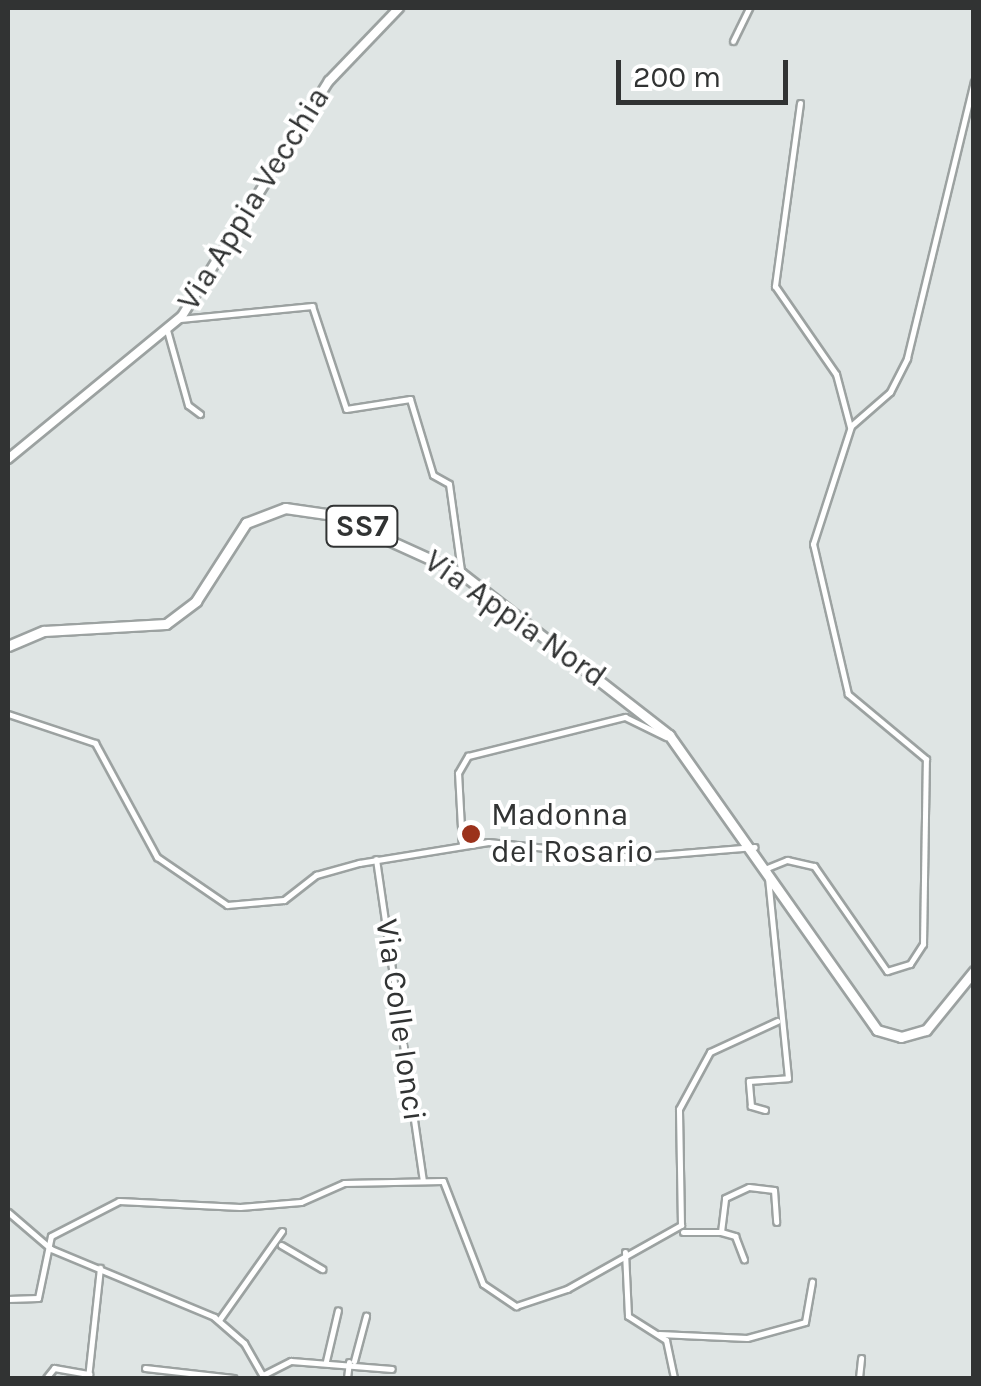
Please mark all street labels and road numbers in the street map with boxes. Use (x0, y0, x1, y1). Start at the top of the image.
street label: Via Appia Vecchia (170, 80, 338, 318)
road number: SS7 (324, 501, 400, 551)
street label: Via Appia Nord (417, 542, 613, 696)
street label: Via Colle Ionci (367, 917, 433, 1123)

